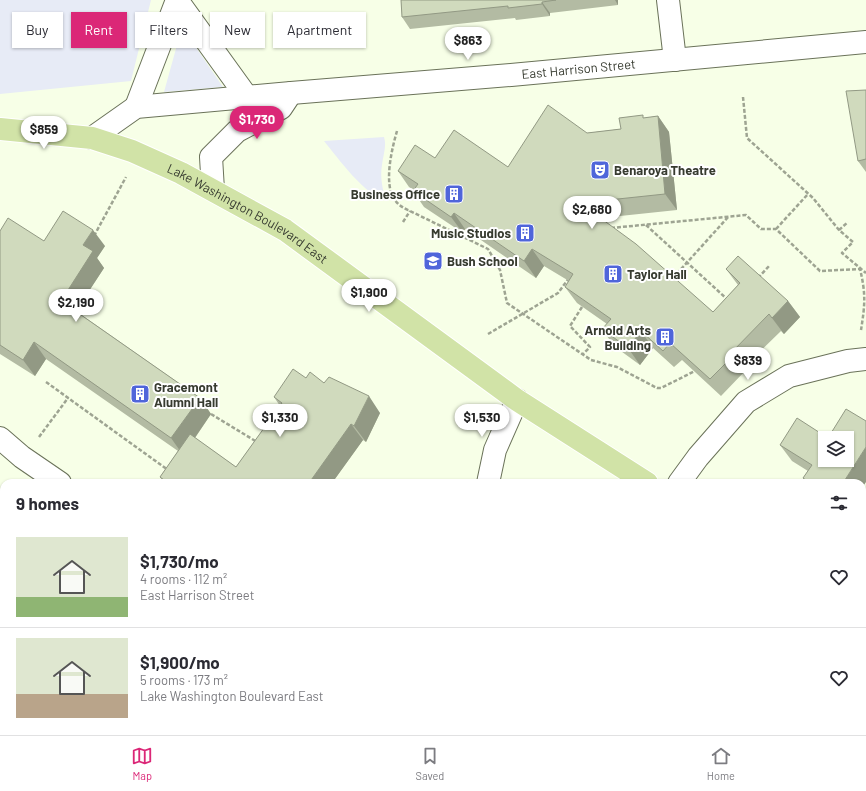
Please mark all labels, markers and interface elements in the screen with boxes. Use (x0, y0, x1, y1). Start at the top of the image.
chip: Buy (12, 12, 63, 48)
chip: Rent (71, 12, 127, 48)
chip: Filters (135, 12, 202, 48)
chip: New (210, 12, 265, 48)
chip: Apartment (273, 12, 366, 48)
pin: $863 (444, 27, 492, 61)
text: $863 (454, 32, 482, 48)
street label: East Harrison Street (521, 55, 636, 82)
pin: $1,730 (224, 106, 290, 140)
text: $1,730 (239, 111, 275, 127)
pin: $859 (20, 116, 68, 150)
text: $859 (30, 121, 58, 137)
theatre icon: Benaroya Theatre (589, 159, 611, 181)
street label: Lake Washington Boulevard East (165, 160, 331, 267)
place label: Benaroya Theatre (614, 162, 716, 178)
building icon: Business Office (443, 183, 465, 205)
place label: Business Office (351, 186, 440, 202)
pin: $2,680 (559, 196, 625, 230)
text: $2,680 (572, 201, 612, 217)
building icon: Music Studios (514, 222, 536, 244)
place label: Music Studios (431, 225, 511, 241)
school or university icon: Bush School (422, 250, 444, 272)
place label: Bush School (447, 253, 518, 269)
building icon: Taylor Hall (602, 263, 624, 285)
place label: Taylor Hall (627, 266, 687, 282)
pin: $1,900 (336, 279, 402, 313)
text: $1,900 (350, 284, 388, 300)
pin: $2,190 (43, 289, 109, 323)
text: $2,190 (57, 294, 95, 310)
place label: Arnold Arts Building (585, 322, 651, 353)
building icon: Arnold Arts Building (654, 326, 676, 348)
pin: $839 (724, 347, 772, 381)
text: $839 (734, 352, 762, 368)
place label: Gracemont Alumni Hall (154, 379, 218, 410)
building icon: Gracemont Alumni Hall (129, 383, 151, 405)
pin: $1,330 (247, 404, 313, 438)
pin: $1,530 (449, 404, 515, 438)
text: $1,330 (262, 409, 298, 425)
text: $1,530 (464, 409, 500, 425)
map controls (818, 431, 854, 467)
button: layers (818, 431, 854, 467)
icon: filters (828, 492, 850, 514)
text: 9 homes (16, 493, 79, 513)
text: $1,730/mo (140, 551, 219, 571)
icon: home (48, 553, 96, 601)
icon: heart (828, 566, 850, 588)
text: 4 rooms · 112 m² (140, 571, 227, 587)
text: East Harrison Street (140, 587, 254, 603)
text: $1,900/mo (140, 652, 220, 672)
icon: home (48, 654, 96, 702)
icon: heart (828, 667, 850, 689)
text: 5 rooms · 173 m² (140, 672, 228, 688)
text: Lake Washington Boulevard East (140, 688, 324, 704)
tab: Map (131, 745, 153, 782)
tab: Saved (416, 745, 444, 782)
tab: Home (707, 745, 735, 782)

